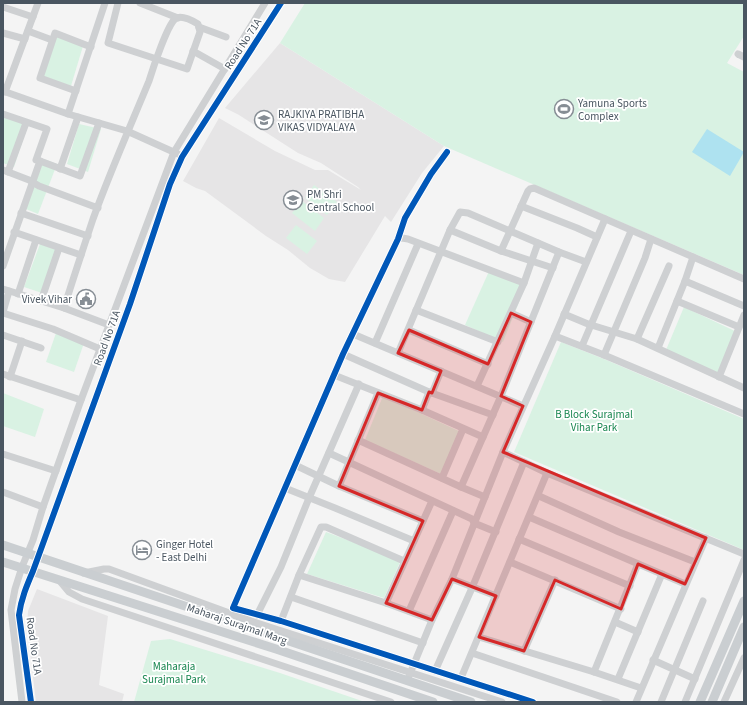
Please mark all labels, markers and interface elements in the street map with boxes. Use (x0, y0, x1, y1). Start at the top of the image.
street label: Road No 71A (221, 16, 265, 72)
place label: Yamuna Sports Complex (577, 96, 647, 124)
sports icon: Yamuna Sports Complex (553, 98, 575, 120)
place label: RAJKIYA PRATIBHA VIKAS VIDYALAYA (278, 107, 364, 135)
school or university icon: RAJKIYA PRATIBHA VIKAS VIDYALAYA (253, 109, 275, 131)
place label: PM Shri Central School (307, 187, 374, 215)
school or university icon: PM Shri Central School (282, 189, 304, 211)
public building icon: Vivek Vihar (75, 288, 97, 310)
place label: Vivek Vihar (22, 292, 72, 307)
street label: Road No 71A (90, 308, 124, 368)
park label: B Block Surajmal Vihar Park (555, 407, 633, 435)
place label: Ginger Hotel - East Delhi (156, 537, 213, 565)
hotel icon: Ginger Hotel - East Delhi (131, 539, 153, 561)
street label: Maharaj Surajmal Marg (185, 600, 290, 648)
street label: Road No 71A (23, 616, 45, 676)
park label: Maharaja Surajmal Park (142, 659, 207, 687)

